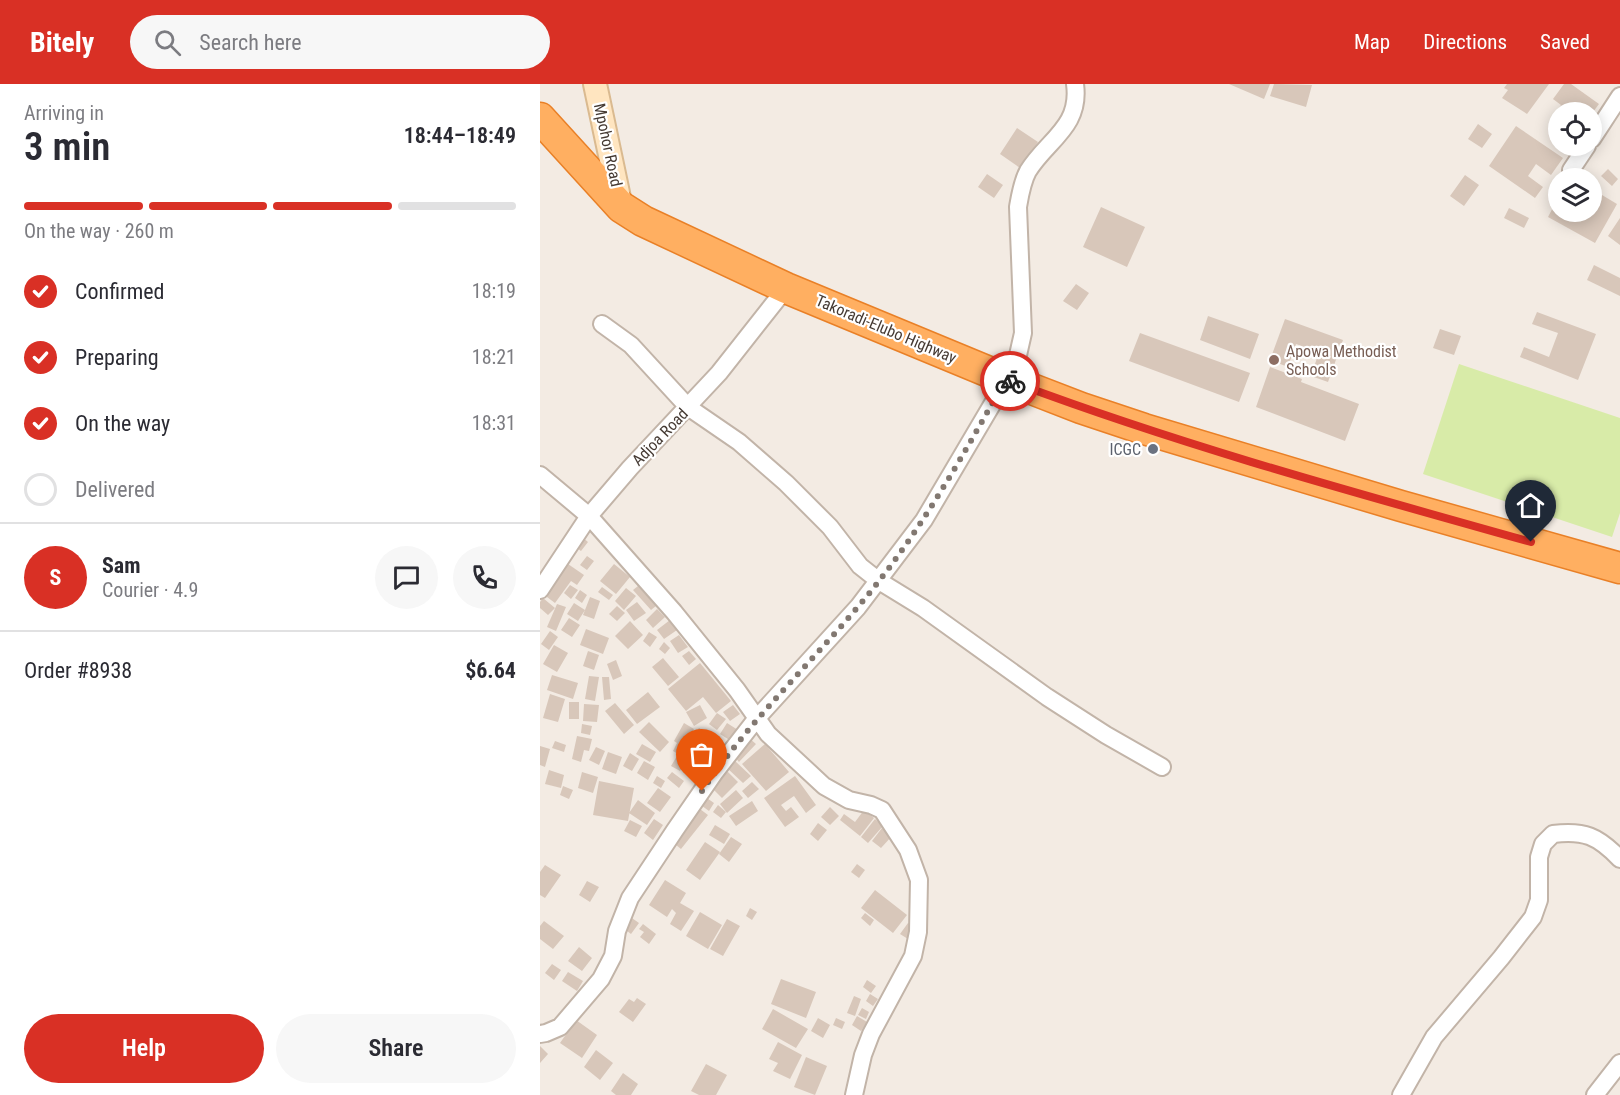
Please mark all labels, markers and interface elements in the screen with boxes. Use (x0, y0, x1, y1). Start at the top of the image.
search box (130, 15, 550, 69)
text: Bitely (30, 26, 94, 59)
icon: search (151, 26, 184, 59)
text: Search here (199, 30, 302, 55)
text: Map (1354, 30, 1390, 54)
text: Directions (1423, 30, 1507, 54)
text: Saved (1540, 30, 1590, 54)
text: Arriving in (24, 101, 104, 125)
street label: Mpohor Road (590, 102, 626, 188)
map controls (1548, 102, 1602, 222)
button: locate (1548, 102, 1602, 156)
text: 18:44–18:49 (404, 123, 516, 148)
text: 3 min (24, 124, 110, 170)
button: layers (1548, 168, 1602, 222)
text: On the way · 260 m (24, 219, 174, 243)
icon: check (24, 275, 57, 308)
text: Confirmed (75, 279, 164, 304)
text: 18:19 (472, 279, 516, 303)
street label: Takoradi-Elubo Highway (813, 291, 959, 367)
icon: check (24, 341, 57, 374)
place label: Apowa Methodist Schools (1286, 342, 1397, 379)
text: Preparing (75, 345, 159, 370)
text: 18:21 (472, 345, 516, 369)
courier (980, 351, 1040, 411)
marker: Apowa Methodist Schools (1267, 353, 1281, 367)
icon: bike (994, 365, 1027, 398)
street label: Adjoa Road (628, 404, 692, 470)
icon: check (24, 407, 57, 440)
text: On the way (75, 411, 170, 436)
text: 18:31 (472, 411, 516, 435)
place label: ICGC (1109, 440, 1141, 459)
marker: ICGC (1146, 442, 1160, 456)
text: Delivered (75, 477, 155, 502)
pin (1505, 480, 1556, 542)
icon: home (1514, 489, 1547, 522)
button: chat (375, 546, 438, 609)
button: phone (453, 546, 516, 609)
text: Sam (102, 553, 141, 578)
text: S (50, 565, 61, 590)
text: Courier · 4.9 (102, 578, 198, 602)
text: Order #8938 (24, 658, 132, 683)
text: $6.64 (465, 658, 516, 683)
pin (676, 729, 727, 791)
icon: bag (685, 738, 718, 771)
button: Help (24, 1014, 264, 1083)
button: Share (276, 1014, 516, 1083)

